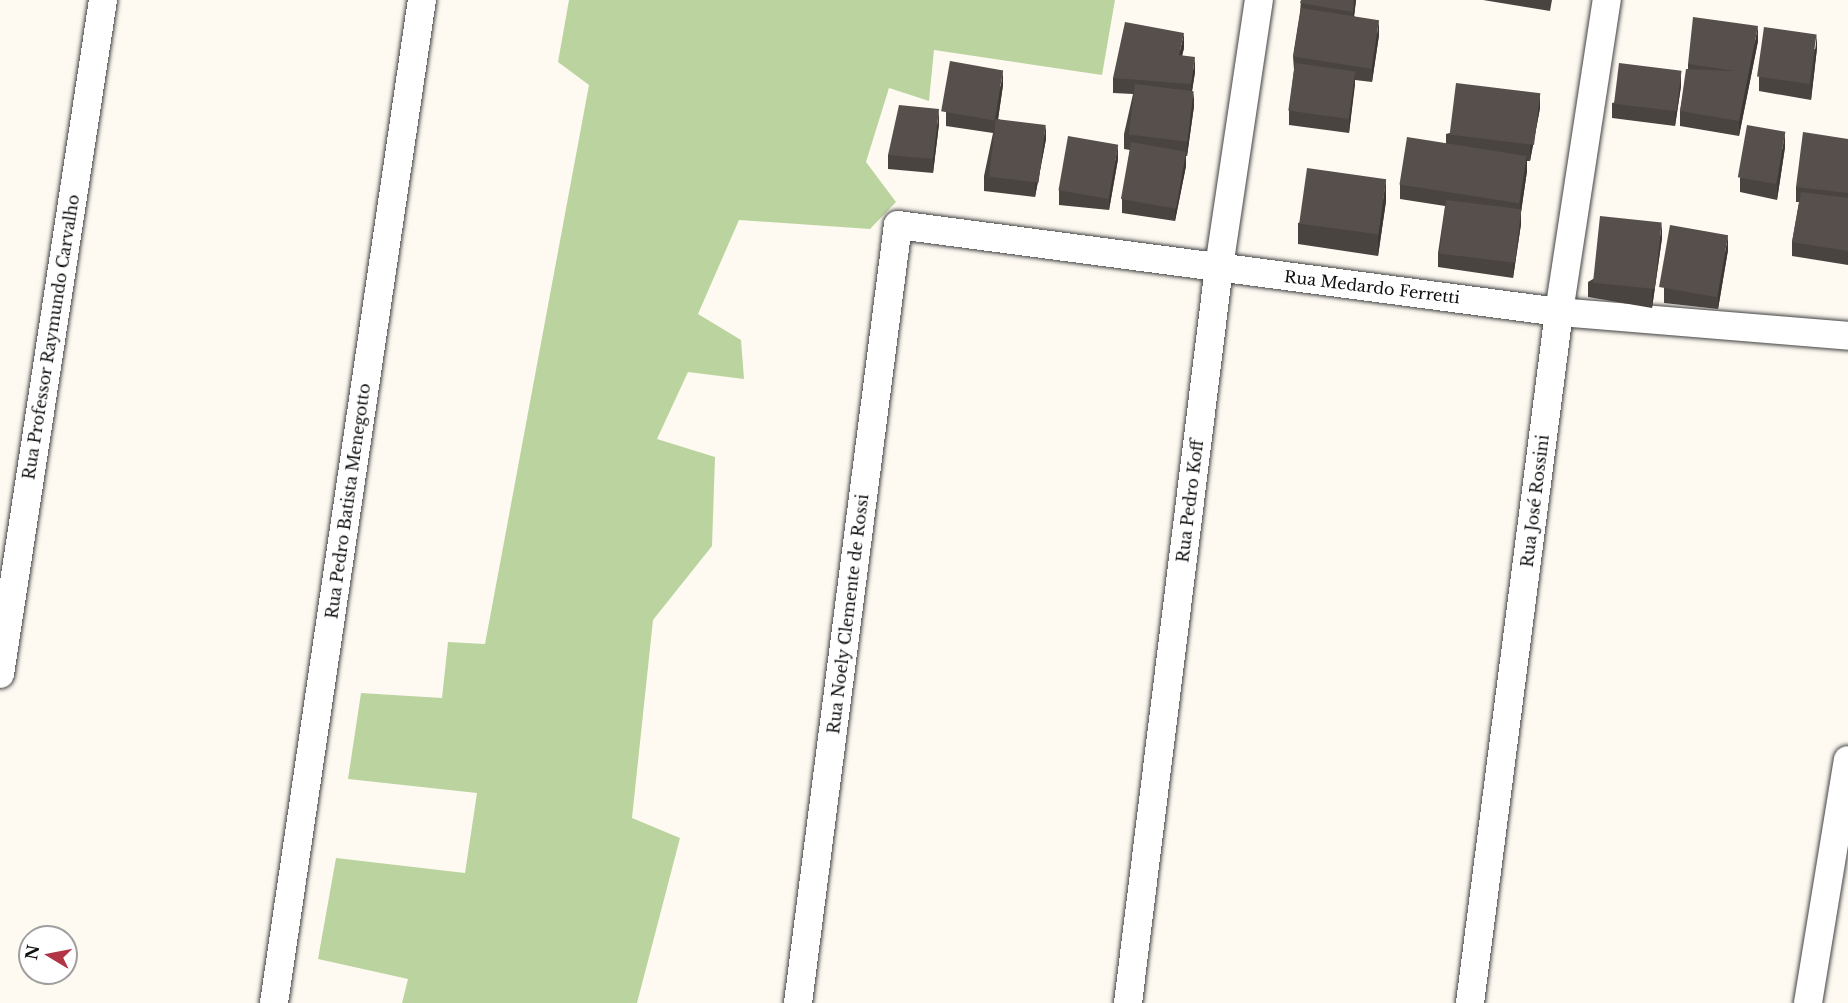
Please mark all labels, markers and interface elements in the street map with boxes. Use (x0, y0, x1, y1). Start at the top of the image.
street label: Rua Professor Raymundo Carvalho (19, 193, 83, 481)
street label: Rua Medardo Ferretti (1283, 267, 1461, 307)
street label: Rua Pedro Batista Menegotto (322, 382, 374, 620)
street label: Rua José Rossini (1517, 434, 1553, 568)
street label: Rua Pedro Koff (1173, 438, 1207, 564)
street label: Rua Noely Clemente de Rossi (824, 493, 872, 735)
north arrow (18, 925, 78, 985)
text: N (21, 943, 43, 961)

